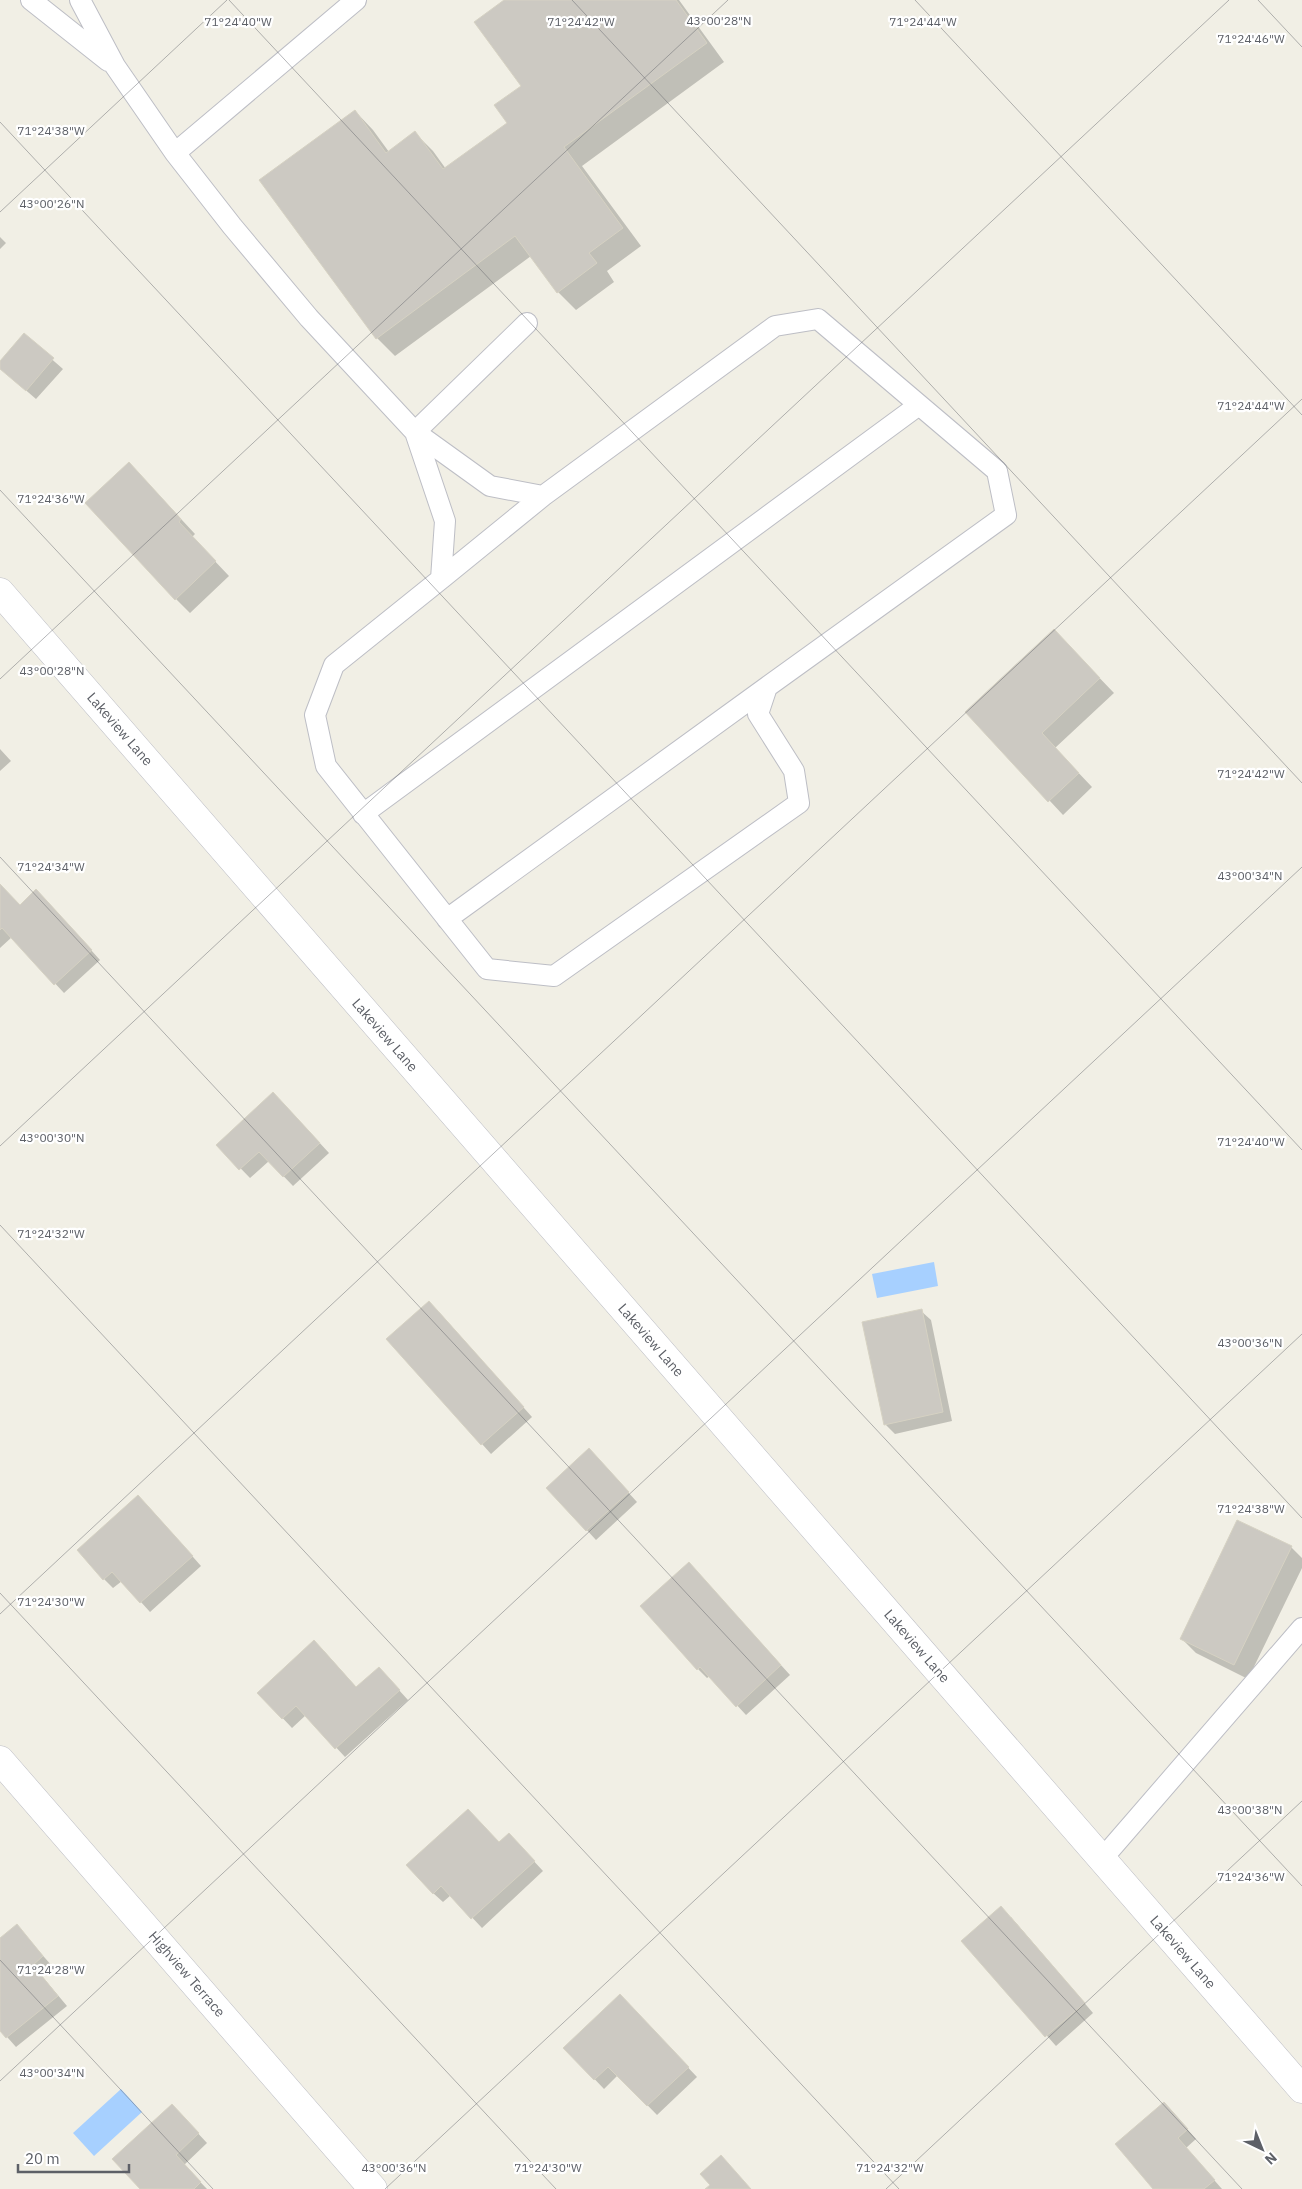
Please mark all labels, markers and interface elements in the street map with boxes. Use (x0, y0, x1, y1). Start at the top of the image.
text: 43°00'28"N (686, 13, 752, 28)
text: 71°24'40"W (204, 14, 272, 29)
text: 71°24'42"W (547, 14, 615, 29)
text: 71°24'44"W (889, 14, 957, 29)
text: 71°24'46"W (1217, 31, 1285, 46)
text: 71°24'38"W (17, 123, 85, 138)
text: 43°00'26"N (19, 196, 85, 211)
text: 71°24'44"W (1217, 398, 1285, 413)
text: 71°24'36"W (17, 491, 85, 506)
text: 43°00'28"N (19, 663, 85, 678)
street label: Lakeview Lane (83, 689, 157, 770)
text: 71°24'42"W (1217, 766, 1285, 781)
text: 71°24'34"W (17, 859, 85, 874)
text: 43°00'34"N (1217, 868, 1283, 883)
street label: Lakeview Lane (348, 995, 422, 1076)
text: 43°00'30"N (19, 1130, 85, 1145)
text: 71°24'40"W (1217, 1134, 1285, 1149)
text: 71°24'32"W (17, 1226, 85, 1241)
street label: Lakeview Lane (614, 1300, 688, 1381)
text: 43°00'36"N (1217, 1335, 1283, 1350)
text: 71°24'38"W (1217, 1501, 1285, 1516)
text: 71°24'30"W (17, 1594, 85, 1609)
street label: Lakeview Lane (880, 1606, 954, 1687)
text: 43°00'38"N (1217, 1802, 1283, 1817)
text: 71°24'36"W (1217, 1869, 1285, 1884)
street label: Lakeview Lane (1146, 1912, 1220, 1993)
street label: Highview Terrace (145, 1927, 229, 2021)
text: 71°24'28"W (17, 1962, 85, 1977)
text: 43°00'34"N (19, 2065, 85, 2080)
north arrow (1237, 2124, 1287, 2174)
scale bar (18, 2142, 129, 2174)
text: N (1261, 2148, 1281, 2169)
text: 20 m (25, 2149, 60, 2168)
text: 43°00'36"N (361, 2160, 427, 2175)
text: 71°24'30"W (514, 2160, 582, 2175)
text: 71°24'32"W (856, 2160, 924, 2175)

